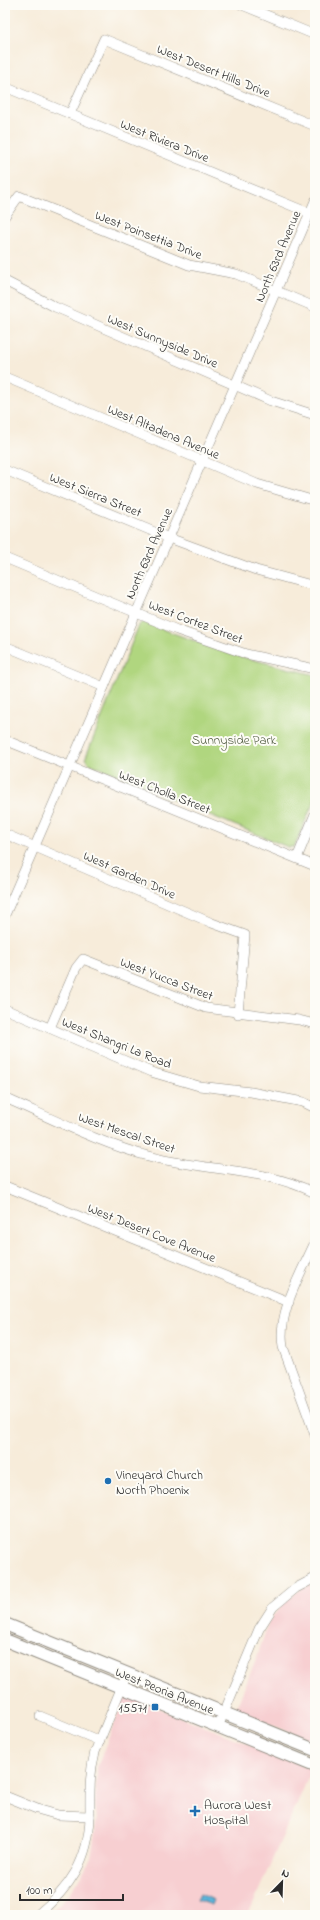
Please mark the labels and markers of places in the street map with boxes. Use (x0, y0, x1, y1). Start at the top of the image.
place label: Vineyard Church North Phoenix (115, 1466, 203, 1500)
marker: Vineyard Church North Phoenix (103, 1476, 113, 1486)
place label: 15571 (119, 1699, 147, 1718)
marker: 15571 (150, 1702, 160, 1712)
place label: Aurora West Hospital (204, 1796, 272, 1830)
marker: Aurora West Hospital (189, 1805, 201, 1817)

